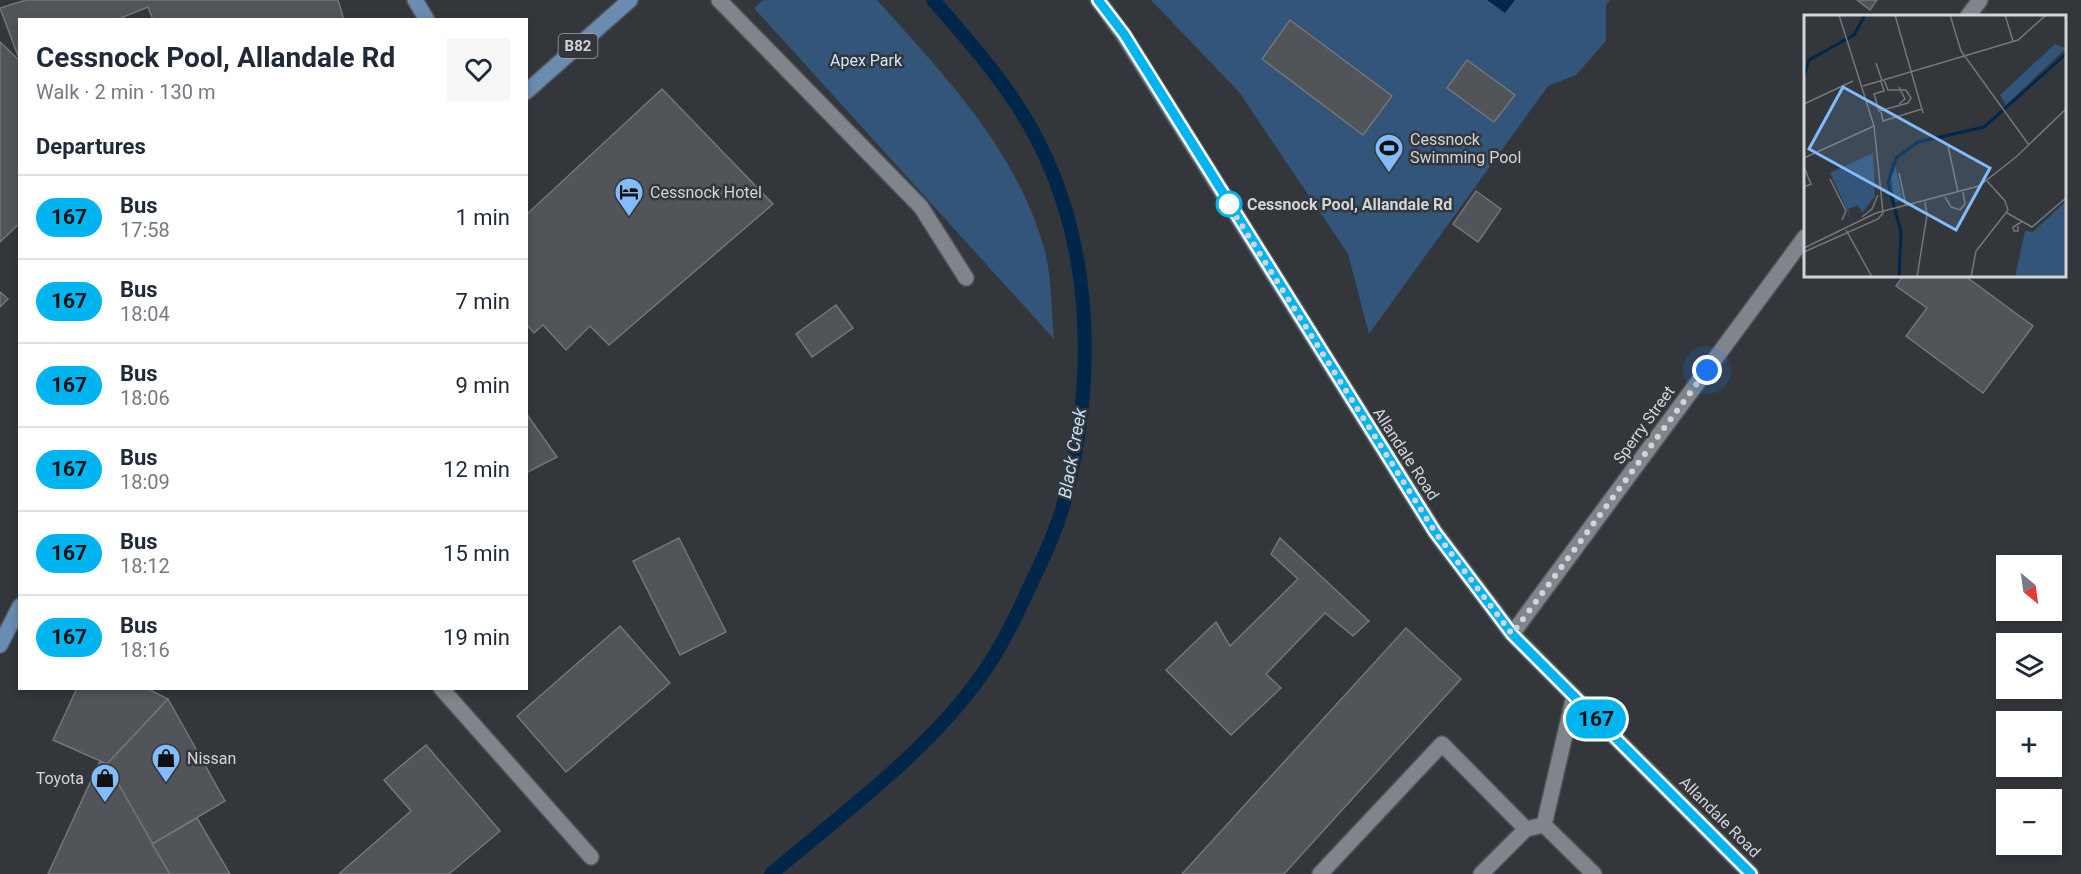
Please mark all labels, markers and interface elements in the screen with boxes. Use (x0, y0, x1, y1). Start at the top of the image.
inset map (1804, 15, 2066, 278)
road number: B82 (558, 34, 598, 58)
button: heart (447, 38, 510, 101)
text: Cessnock Pool, Allandale Rd (36, 41, 395, 74)
park label: Apex Park (830, 51, 903, 70)
text: Walk · 2 min · 130 m (36, 80, 215, 104)
place label: Cessnock Swimming Pool (1410, 130, 1521, 167)
sports icon: Cessnock Swimming Pool (1373, 132, 1405, 174)
text: Departures (36, 134, 146, 159)
hotel icon: Cessnock Hotel (613, 176, 645, 218)
place label: Cessnock Hotel (650, 183, 762, 202)
marker: Cessnock Pool, Allandale Rd (1216, 191, 1242, 217)
text: Bus (120, 193, 158, 218)
place label: Cessnock Pool, Allandale Rd (1247, 195, 1452, 214)
text: 167 (51, 205, 87, 229)
text: 1 min (455, 205, 510, 230)
text: 17:58 (120, 218, 170, 242)
text: Bus (120, 277, 158, 302)
text: 167 (51, 289, 87, 313)
text: 7 min (455, 289, 510, 314)
text: 18:04 (120, 302, 170, 326)
your location (1692, 355, 1722, 385)
text: Bus (120, 361, 158, 386)
text: 167 (51, 373, 87, 397)
text: 9 min (455, 373, 510, 398)
street label: Sperry Street (1609, 382, 1679, 468)
text: 18:06 (120, 386, 170, 410)
street label: Allandale Road (1369, 404, 1443, 504)
water label: Black Creek (1054, 405, 1090, 500)
text: Bus (120, 445, 158, 470)
text: 167 (51, 457, 87, 481)
text: 12 min (443, 457, 510, 482)
text: 18:09 (120, 470, 170, 494)
text: Bus (120, 529, 158, 554)
text: 167 (51, 541, 87, 565)
text: 15 min (443, 541, 510, 566)
text: 18:12 (120, 554, 170, 578)
north arrow (1996, 555, 2062, 621)
map controls (1996, 555, 2062, 855)
text: Bus (120, 613, 158, 638)
text: 167 (51, 625, 87, 649)
text: 19 min (443, 625, 510, 650)
button: layers (1996, 633, 2062, 699)
text: 18:16 (120, 638, 170, 662)
line badge: 167 (1562, 700, 1630, 738)
text: 167 (1578, 707, 1614, 731)
button: + (1996, 711, 2062, 777)
shop icon: Nissan (150, 742, 182, 784)
place label: Nissan (187, 749, 236, 768)
shop icon: Toyota (89, 762, 121, 804)
place label: Toyota (36, 769, 84, 788)
street label: Allandale Road (1676, 773, 1764, 861)
button: − (1996, 789, 2062, 855)

